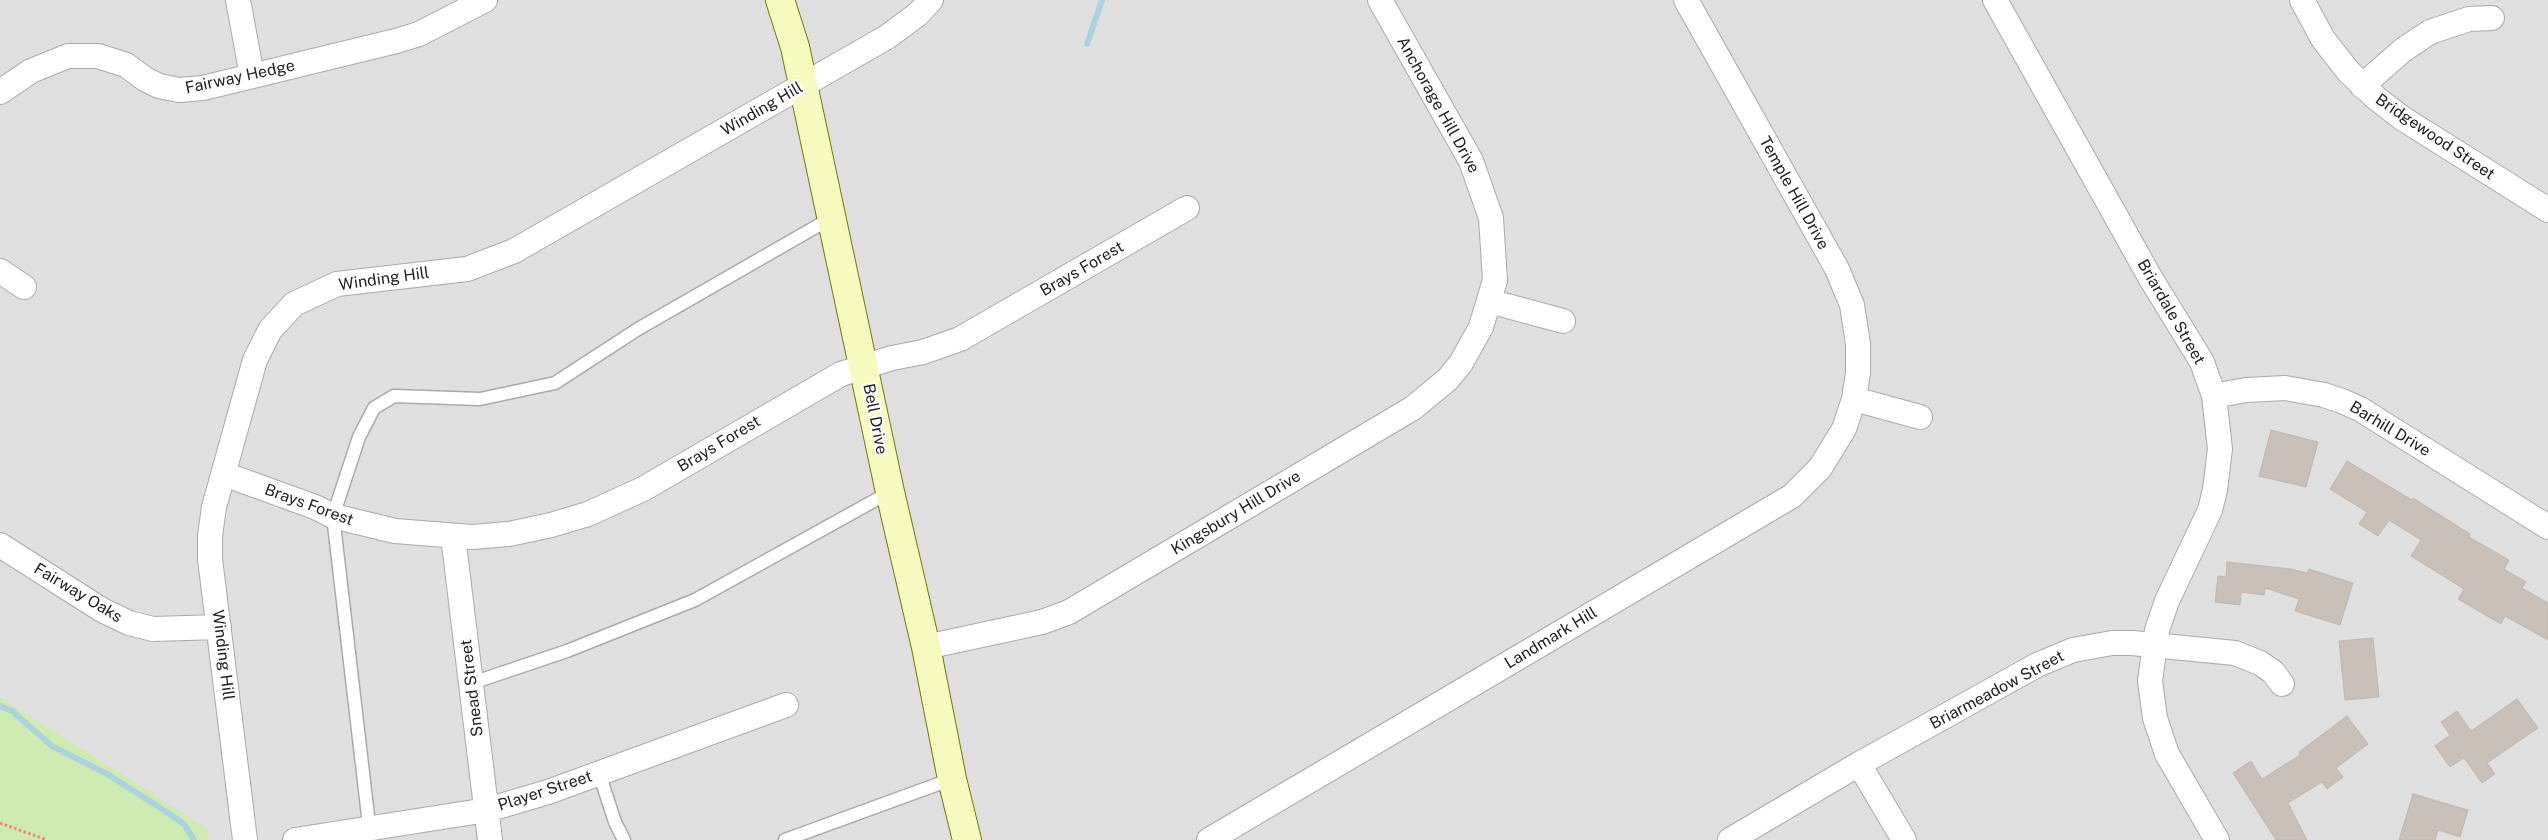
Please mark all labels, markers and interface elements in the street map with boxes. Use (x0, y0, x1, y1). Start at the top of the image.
street label: Anchorage Hill Drive (1393, 33, 1483, 177)
street label: Fairway Hedge (183, 56, 297, 98)
street label: Winding Hill (718, 78, 806, 140)
street label: Bridgewood Street (2372, 90, 2498, 184)
street label: Temple Hill Drive (1755, 133, 1833, 253)
street label: Brays Forest (1037, 237, 1127, 301)
street label: Briardale Street (2133, 256, 2209, 368)
street label: Winding Hill (338, 263, 430, 295)
street label: Bell Drive (859, 382, 891, 456)
street label: Barhill Drive (2346, 397, 2434, 461)
street label: Brays Forest (674, 412, 764, 476)
street label: Kingsbury Hill Drive (1168, 467, 1304, 559)
street label: Brays Forest (262, 480, 356, 530)
street label: Fairway Oaks (30, 559, 126, 627)
street label: Landmark Hill (1501, 603, 1601, 673)
street label: Winding Hill (208, 609, 238, 701)
street label: Snead Street (457, 638, 487, 738)
street label: Briarmeadow Street (1927, 646, 2067, 734)
street label: Player Street (495, 767, 595, 815)

